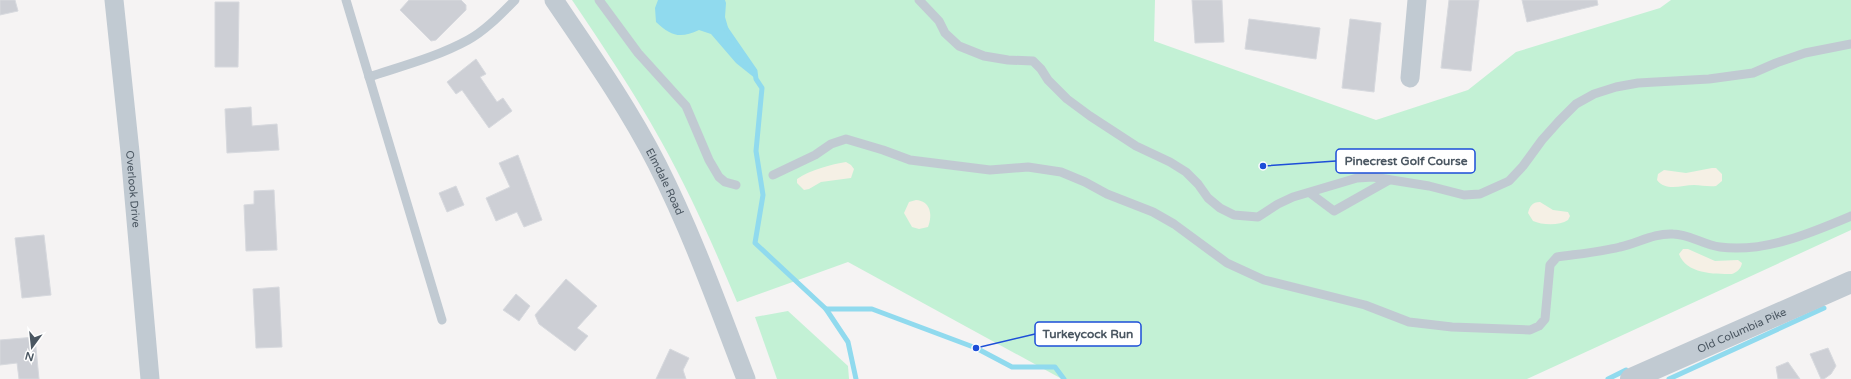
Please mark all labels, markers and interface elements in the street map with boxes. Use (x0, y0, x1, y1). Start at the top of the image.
street label: Elmdale Road (643, 146, 686, 217)
callout: Pinecrest Golf Course (1336, 149, 1475, 173)
street label: Overlook Drive (123, 150, 143, 228)
text: Pinecrest Golf Course (1344, 154, 1468, 168)
street label: Old Columbia Pike (1695, 305, 1789, 356)
callout: Turkeycock Run (1035, 322, 1141, 346)
north arrow (12, 327, 52, 367)
text: Turkeycock Run (1042, 327, 1133, 342)
text: N (24, 349, 35, 364)

